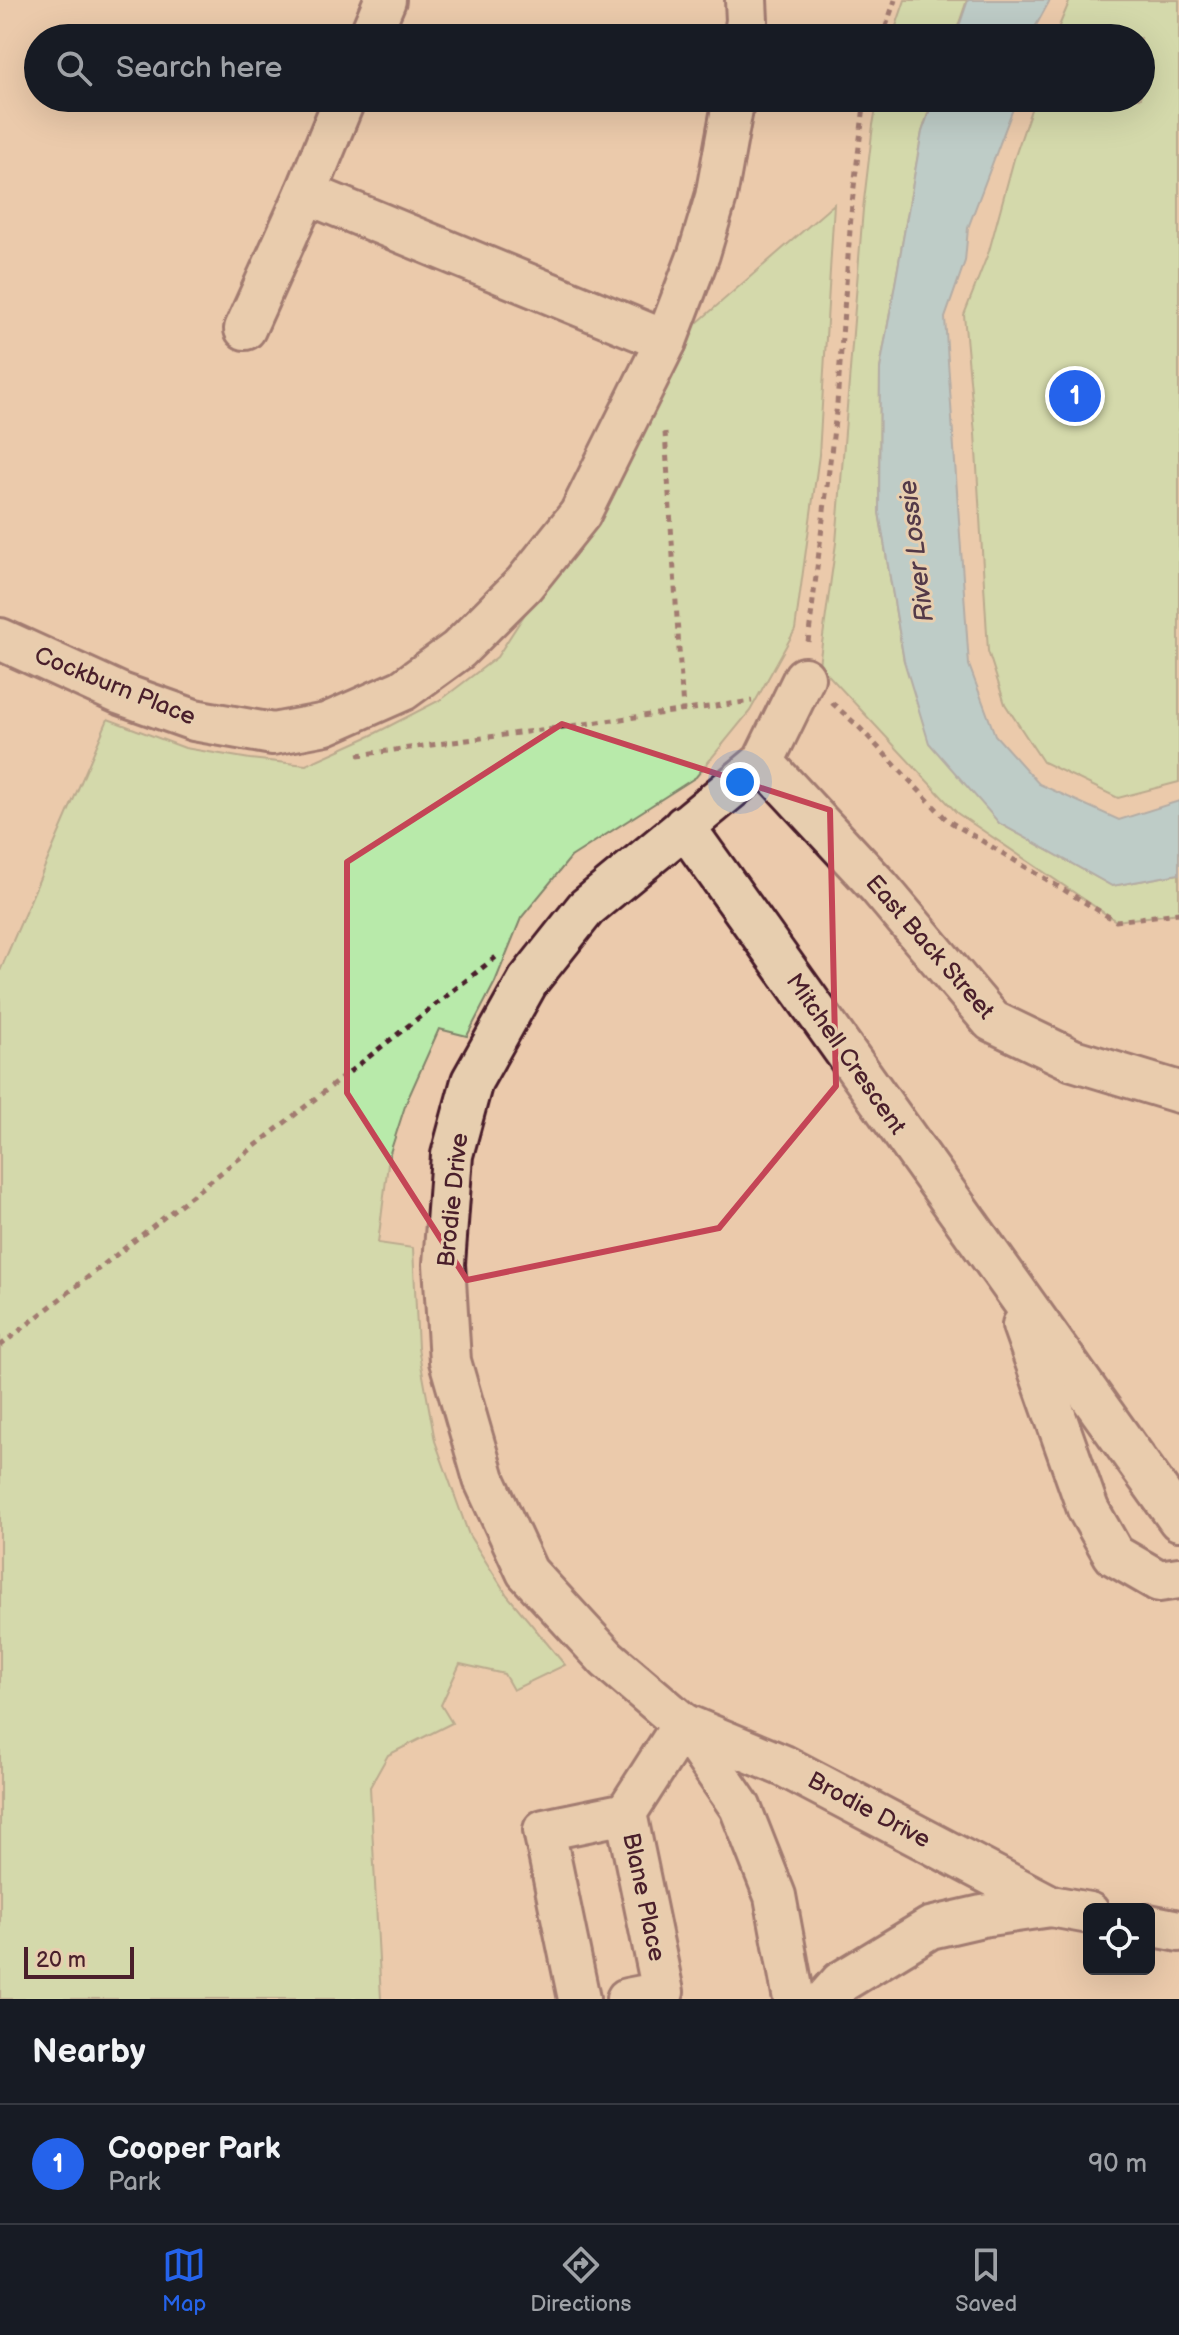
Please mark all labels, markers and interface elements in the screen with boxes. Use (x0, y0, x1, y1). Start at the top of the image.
search box (24, 24, 1155, 112)
icon: search (52, 46, 96, 90)
text: Search here (116, 50, 282, 86)
pin: 1 (1049, 366, 1101, 426)
water label: River Lossie (893, 478, 941, 624)
street label: Cockburn Place (30, 640, 200, 732)
your location (720, 762, 760, 802)
street label: East Back Street (859, 869, 1001, 1026)
street label: Mitchell Crescent (780, 968, 913, 1141)
street label: Brodie Drive (432, 1131, 474, 1269)
street label: Brodie Drive (803, 1766, 935, 1854)
street label: Blane Place (616, 1830, 672, 1964)
map controls (1083, 1903, 1155, 1975)
button: locate (1083, 1903, 1155, 1975)
scale bar (24, 1943, 134, 1979)
text: 20 m (36, 1947, 86, 1974)
text: Nearby (32, 2031, 146, 2072)
text: Cooper Park (108, 2131, 280, 2167)
text: 1 (53, 2149, 63, 2180)
text: 90 m (1088, 2149, 1147, 2180)
text: Park (108, 2167, 160, 2198)
tab: Map (162, 2243, 206, 2318)
tab: Directions (530, 2243, 631, 2318)
tab: Saved (955, 2243, 1017, 2318)

